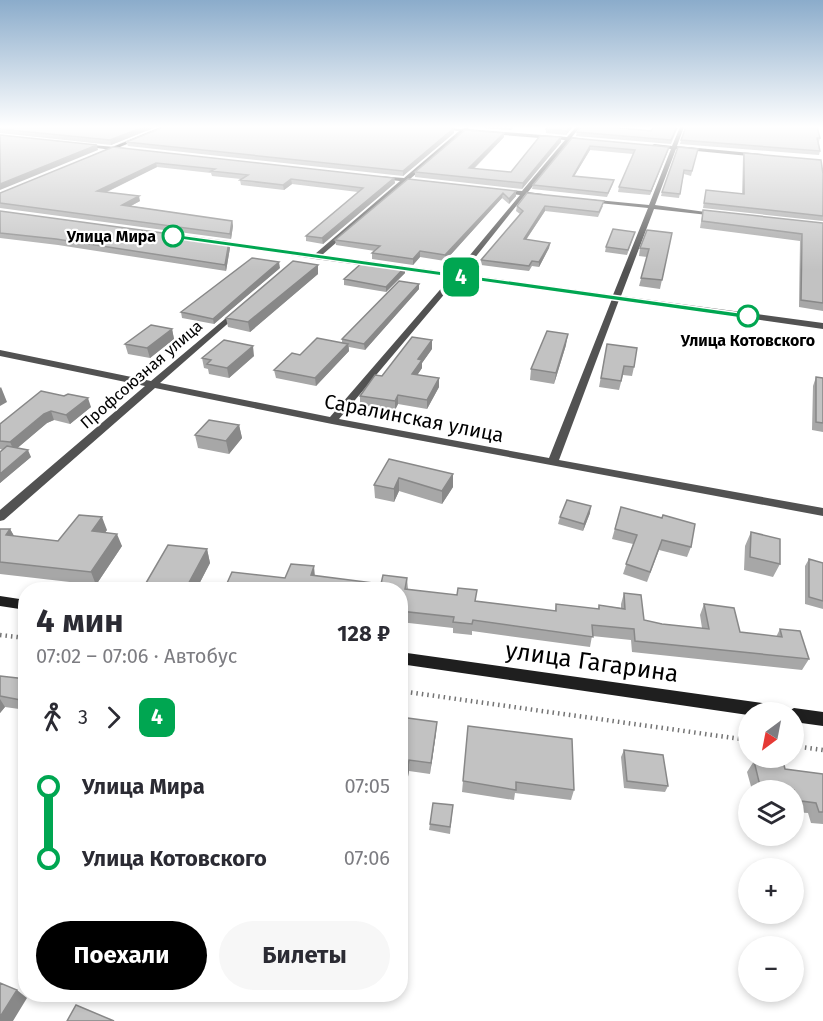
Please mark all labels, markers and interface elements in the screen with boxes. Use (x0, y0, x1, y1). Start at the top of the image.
marker: Улица Мира (162, 225, 184, 247)
place label: Улица Мира (66, 227, 156, 246)
line badge: 4 (442, 258, 480, 296)
text: 4 (455, 264, 467, 290)
marker: Улица Котовского (737, 305, 759, 327)
street label: Профсоюзная улица (76, 316, 206, 433)
place label: Улица Котовского (680, 331, 815, 350)
street label: Саралинская улица (322, 389, 506, 447)
text: 4 мин (36, 601, 123, 641)
text: 128 ₽ (337, 620, 390, 647)
street label: улица Гагарина (504, 636, 680, 688)
text: 07:02 – 07:06 · Автобус (36, 644, 237, 668)
icon: walk (36, 701, 69, 734)
icon: forward (97, 701, 130, 734)
north arrow (738, 702, 804, 768)
map controls (738, 702, 804, 1002)
text: 4 (151, 704, 163, 730)
text: 3 (78, 705, 88, 729)
text: Улица Мира (82, 773, 205, 800)
text: 07:05 (344, 774, 390, 798)
button: layers (738, 780, 804, 846)
text: Улица Котовского (82, 845, 267, 872)
text: 07:06 (344, 846, 390, 870)
button: + (738, 858, 804, 924)
button: Поехали (36, 921, 207, 990)
button: Билеты (219, 921, 390, 990)
button: − (738, 936, 804, 1002)

